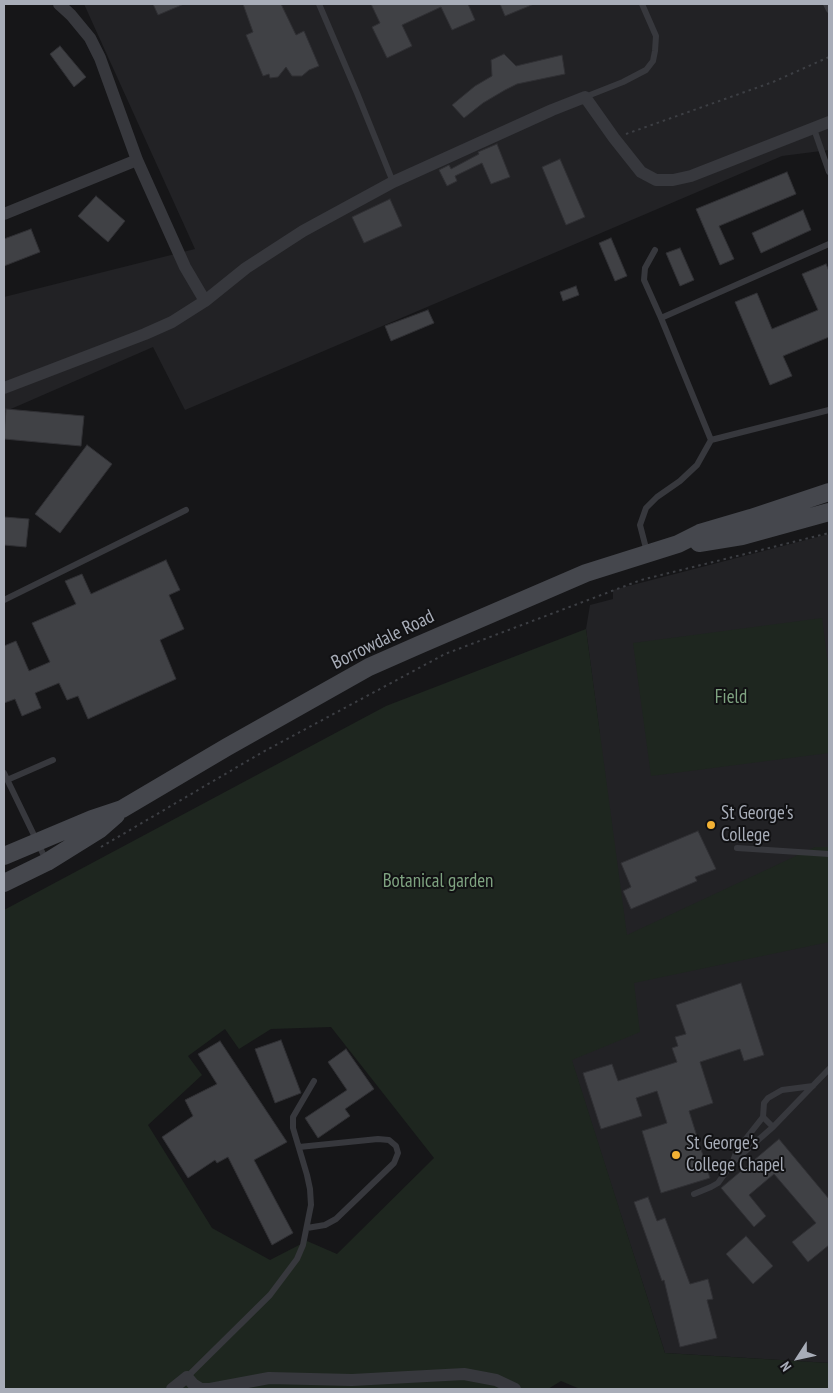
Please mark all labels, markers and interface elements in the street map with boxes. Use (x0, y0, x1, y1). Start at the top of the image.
street label: Borrowdale Road (328, 605, 438, 675)
park label: Field (715, 687, 747, 709)
place label: St George's College (721, 803, 794, 847)
marker: St George's College (705, 819, 717, 831)
park label: Botanical garden (383, 871, 493, 893)
place label: St George's College Chapel (686, 1133, 784, 1177)
marker: St George's College Chapel (670, 1149, 682, 1161)
north arrow (773, 1333, 823, 1383)
text: N (776, 1358, 795, 1375)

